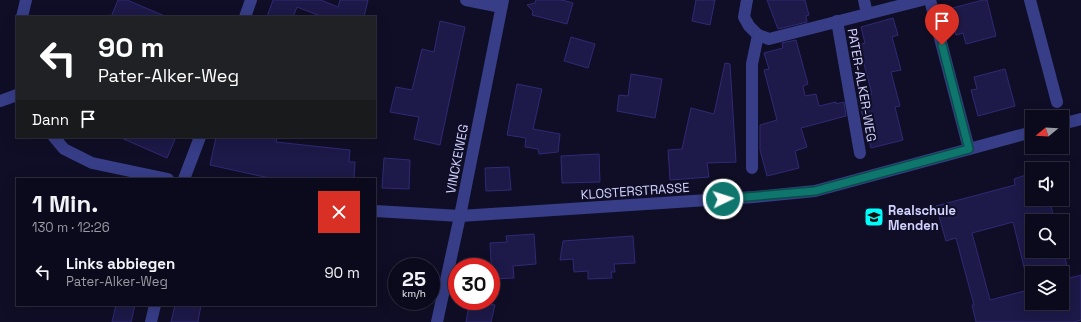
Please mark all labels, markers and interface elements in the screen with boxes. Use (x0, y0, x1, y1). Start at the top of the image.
pin (925, 4, 959, 45)
icon: arrive (931, 10, 953, 32)
street label: PATER-ALKER-WEG (844, 27, 880, 143)
text: 90 m (98, 29, 164, 65)
icon: left (32, 32, 84, 84)
text: Pater-Alker-Weg (98, 64, 239, 87)
icon: arrive (77, 108, 99, 130)
text: Dann (32, 110, 69, 129)
north arrow (1025, 110, 1069, 154)
map controls (1025, 110, 1069, 310)
street label: VINCKEWEG (442, 123, 472, 195)
button: sound (1025, 162, 1069, 206)
position arrow (702, 178, 744, 220)
street label: KLOSTERSTRASSE (580, 179, 690, 203)
text: 1 Min. (32, 188, 98, 219)
button: close (318, 191, 360, 233)
place label: Realschule Menden (888, 202, 956, 234)
school or university icon: Realschule Menden (863, 206, 885, 228)
button: search (1025, 214, 1069, 258)
text: 130 m · 12:26 (32, 219, 110, 236)
text: Links abbiegen (66, 254, 175, 273)
speed limit sign: 30 (448, 258, 500, 310)
icon: left (32, 261, 54, 283)
text: 90 m (324, 263, 360, 282)
text: 25 (402, 266, 426, 292)
button: layers (1025, 266, 1069, 310)
text: Pater-Alker-Weg (66, 273, 168, 290)
text: km/h (402, 287, 426, 300)

